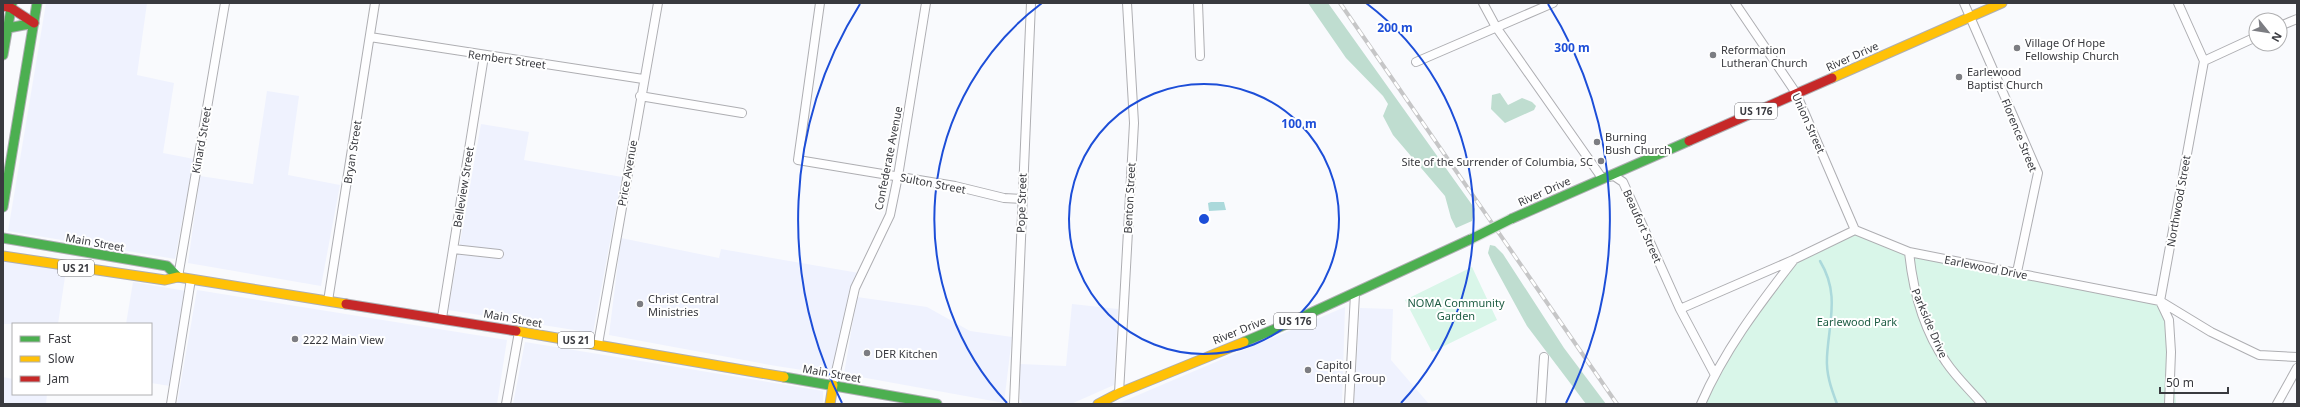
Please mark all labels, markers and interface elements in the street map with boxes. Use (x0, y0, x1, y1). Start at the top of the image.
north arrow (2248, 12, 2288, 52)
text: 200 m (1377, 19, 1413, 36)
text: N (2268, 30, 2286, 45)
place label: Village Of Hope Fellowship Church (2025, 35, 2119, 63)
street label: River Drive (1823, 38, 1881, 74)
text: 300 m (1554, 39, 1590, 56)
place label: Reformation Lutheran Church (1721, 42, 1808, 70)
marker: Village Of Hope Fellowship Church (2012, 43, 2022, 53)
street label: Rembert Street (467, 46, 547, 72)
marker: Reformation Lutheran Church (1708, 50, 1718, 60)
place label: Earlewood Baptist Church (1967, 64, 2043, 92)
marker: Earlewood Baptist Church (1954, 72, 1964, 82)
street label: Union Street (1789, 90, 1829, 156)
street label: Florence Street (1999, 96, 2041, 174)
road number: US 176 (1735, 103, 1777, 119)
street label: Confederate Avenue (871, 105, 905, 211)
street label: Kinard Street (188, 106, 214, 174)
text: 100 m (1281, 115, 1317, 132)
street label: Bryan Street (340, 119, 364, 185)
place label: Burning Bush Church (1605, 129, 1671, 157)
marker: Burning Bush Church (1592, 137, 1602, 147)
street label: Price Avenue (614, 139, 640, 207)
street label: Belleview Street (449, 145, 477, 228)
place label: Site of the Surrender of Columbia, SC (1401, 154, 1593, 169)
street label: Northwood Street (2163, 154, 2193, 248)
marker: Site of the Surrender of Columbia, SC (1596, 156, 1606, 166)
street label: Benton Street (1120, 162, 1138, 234)
street label: Sulton Street (899, 169, 967, 197)
street label: Pope Street (1012, 173, 1030, 233)
street label: River Drive (1515, 173, 1573, 209)
street label: Beaufort Street (1620, 187, 1666, 265)
centre of rings (1197, 212, 1211, 226)
street label: Main Street (64, 229, 126, 255)
street label: Earlewood Drive (1943, 252, 2029, 282)
road number: US 21 (58, 260, 94, 276)
street label: Parkside Drive (1909, 286, 1951, 360)
place label: Christ Central Ministries (648, 291, 719, 319)
park label: NOMA Community Garden (1407, 295, 1505, 323)
marker: Christ Central Ministries (635, 299, 645, 309)
street label: Main Street (482, 305, 544, 331)
street label: River Drive (1210, 313, 1268, 347)
road number: US 176 (1274, 313, 1316, 329)
park label: Earlewood Park (1817, 314, 1897, 329)
legend (12, 323, 152, 395)
text: Fast (48, 330, 72, 347)
place label: 2222 Main View (303, 332, 384, 347)
road number: US 21 (558, 332, 594, 348)
marker: 2222 Main View (290, 334, 300, 344)
place label: DER Kitchen (875, 346, 938, 361)
marker: DER Kitchen (862, 348, 872, 358)
text: Slow (48, 350, 75, 367)
place label: Capitol Dental Group (1316, 357, 1386, 385)
street label: Main Street (801, 360, 863, 386)
marker: Capitol Dental Group (1303, 365, 1313, 375)
scale bar (2160, 369, 2228, 395)
text: Jam (47, 370, 69, 387)
text: 50 m (2166, 374, 2194, 391)

